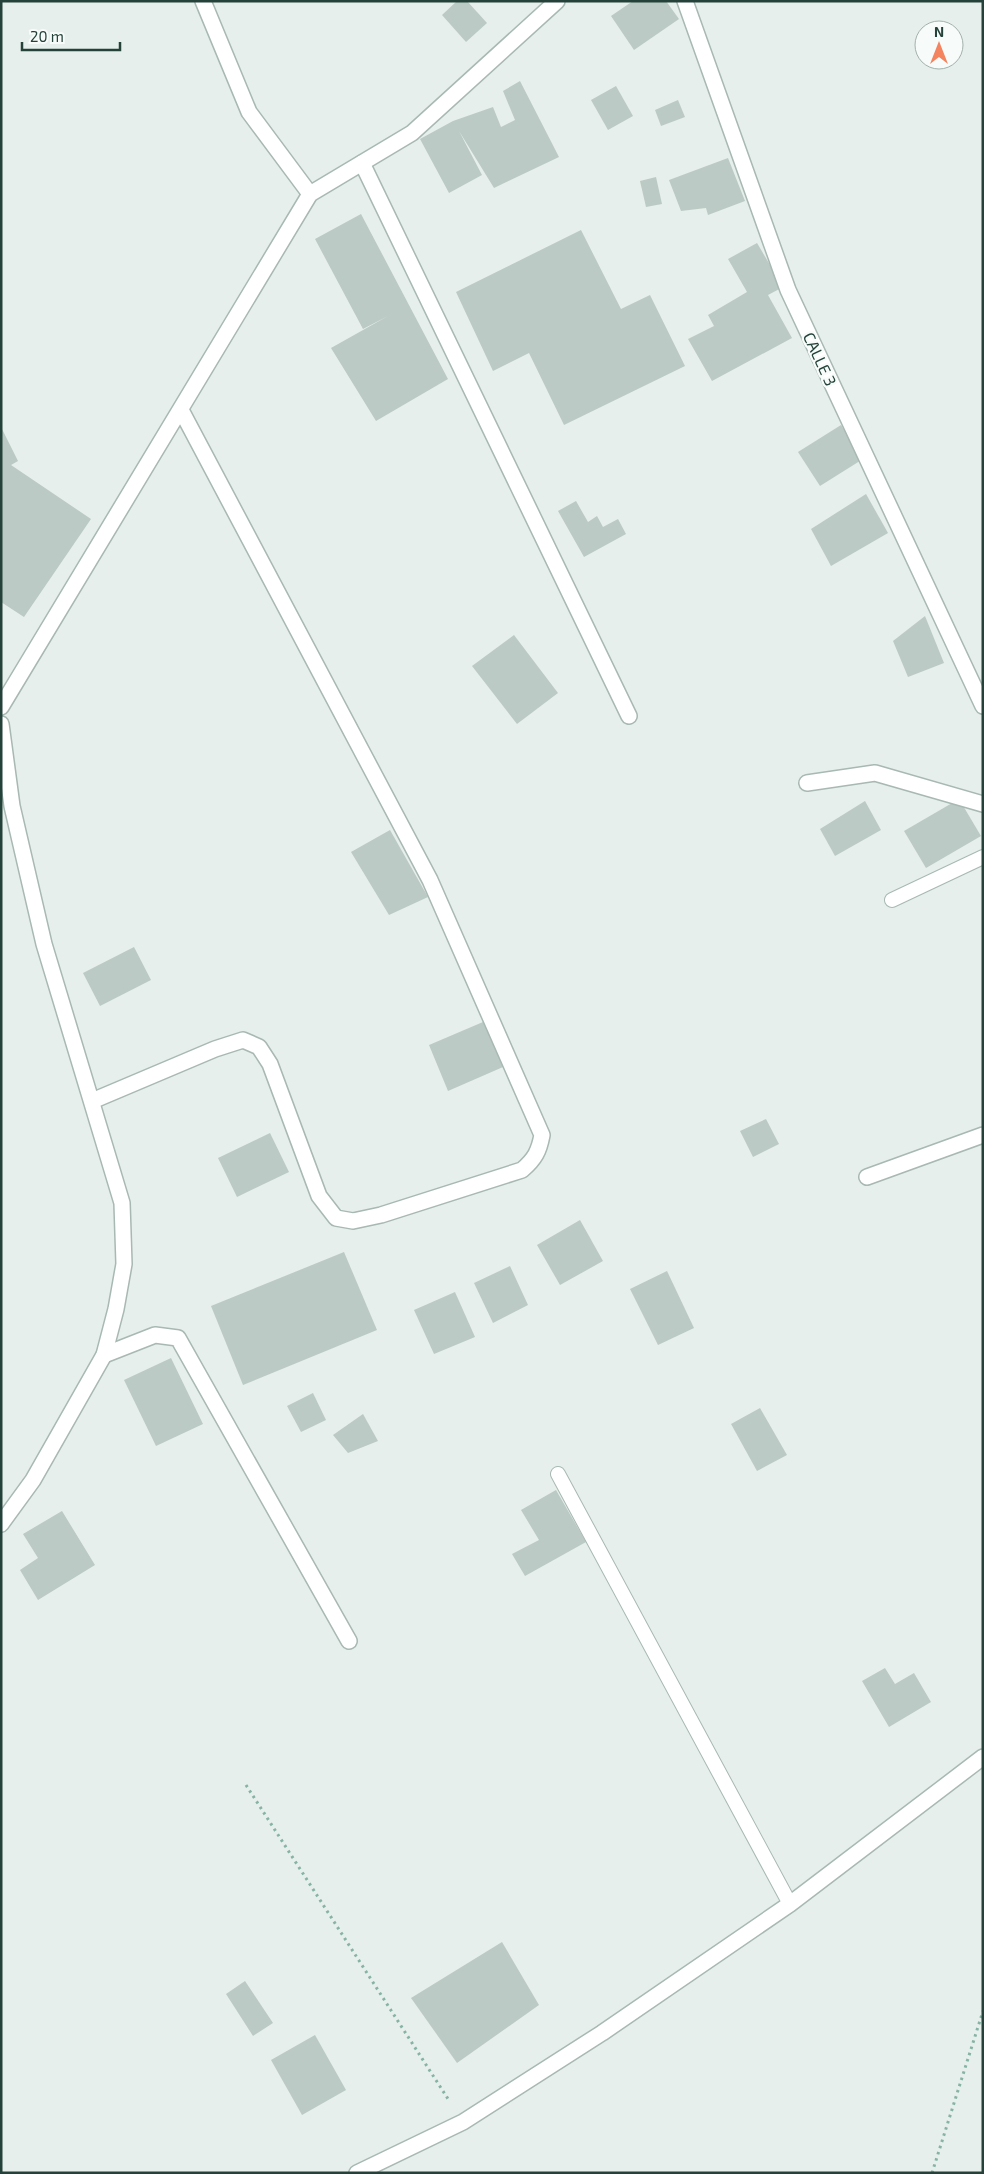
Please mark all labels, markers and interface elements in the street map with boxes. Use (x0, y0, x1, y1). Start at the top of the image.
scale bar (22, 20, 120, 52)
north arrow (914, 20, 964, 70)
text: N (934, 23, 944, 40)
text: 20 m (30, 27, 64, 45)
street label: CALLE 3 (800, 329, 841, 389)

